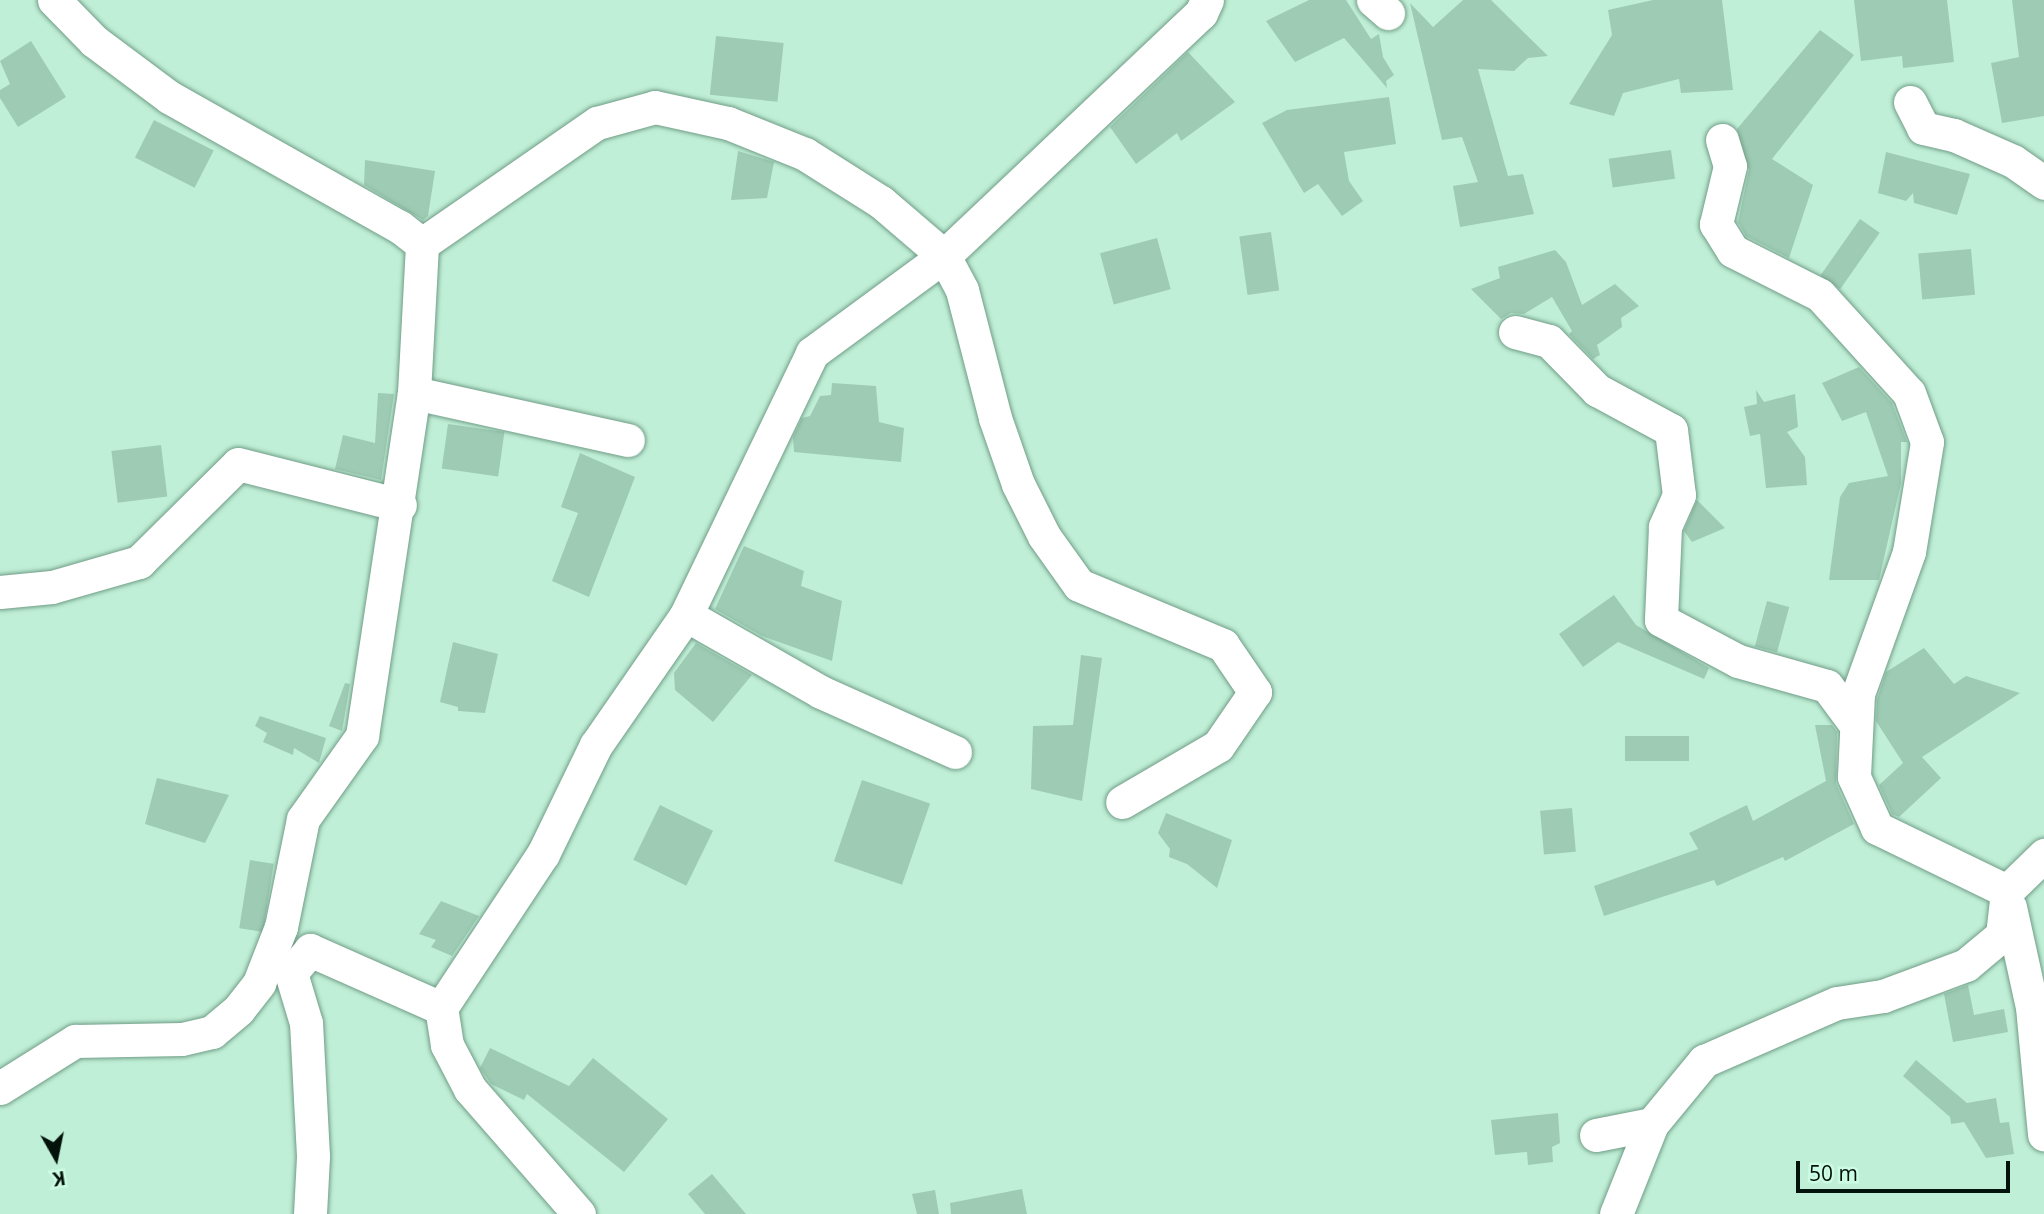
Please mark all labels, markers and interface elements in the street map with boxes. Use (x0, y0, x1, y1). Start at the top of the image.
north arrow (21, 1123, 91, 1193)
scale bar (1799, 1148, 2012, 1192)
text: 50 m (1809, 1159, 1858, 1187)
text: K (51, 1165, 68, 1193)

